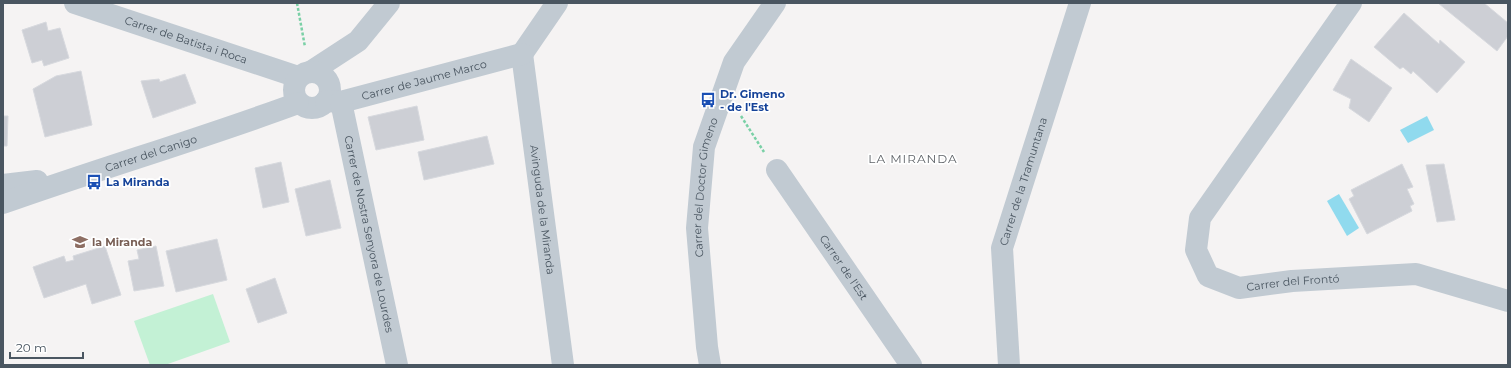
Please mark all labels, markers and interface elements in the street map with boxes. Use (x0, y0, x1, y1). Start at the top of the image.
street label: Carrer de Batista i Roca (123, 13, 249, 67)
street label: Carrer de Jaume Marco (360, 57, 488, 103)
place label: Dr. Gimeno - de l'Est (720, 87, 785, 114)
bus stop icon: Dr. Gimeno - de l'Est (699, 91, 717, 109)
street label: Carrer del Doctor Gimeno (690, 115, 721, 258)
street label: Carrer de la Tramuntana (996, 116, 1050, 247)
street label: Carrer del Canigo (103, 132, 199, 175)
street label: Carrer de Nostra Senyora de Lourdes (341, 134, 397, 334)
street label: Avinguda de la Miranda (527, 144, 558, 275)
district label: LA MIRANDA (868, 151, 958, 166)
bus stop icon: La Miranda (85, 173, 103, 191)
place label: La Miranda (106, 175, 170, 189)
street label: Carrer de l'Est (816, 232, 871, 303)
school or university icon: la Miranda (71, 233, 89, 251)
place label: la Miranda (92, 235, 152, 249)
street label: Carrer del Frontó (1245, 271, 1340, 294)
scale bar (10, 334, 83, 360)
text: 20 m (16, 340, 47, 355)

